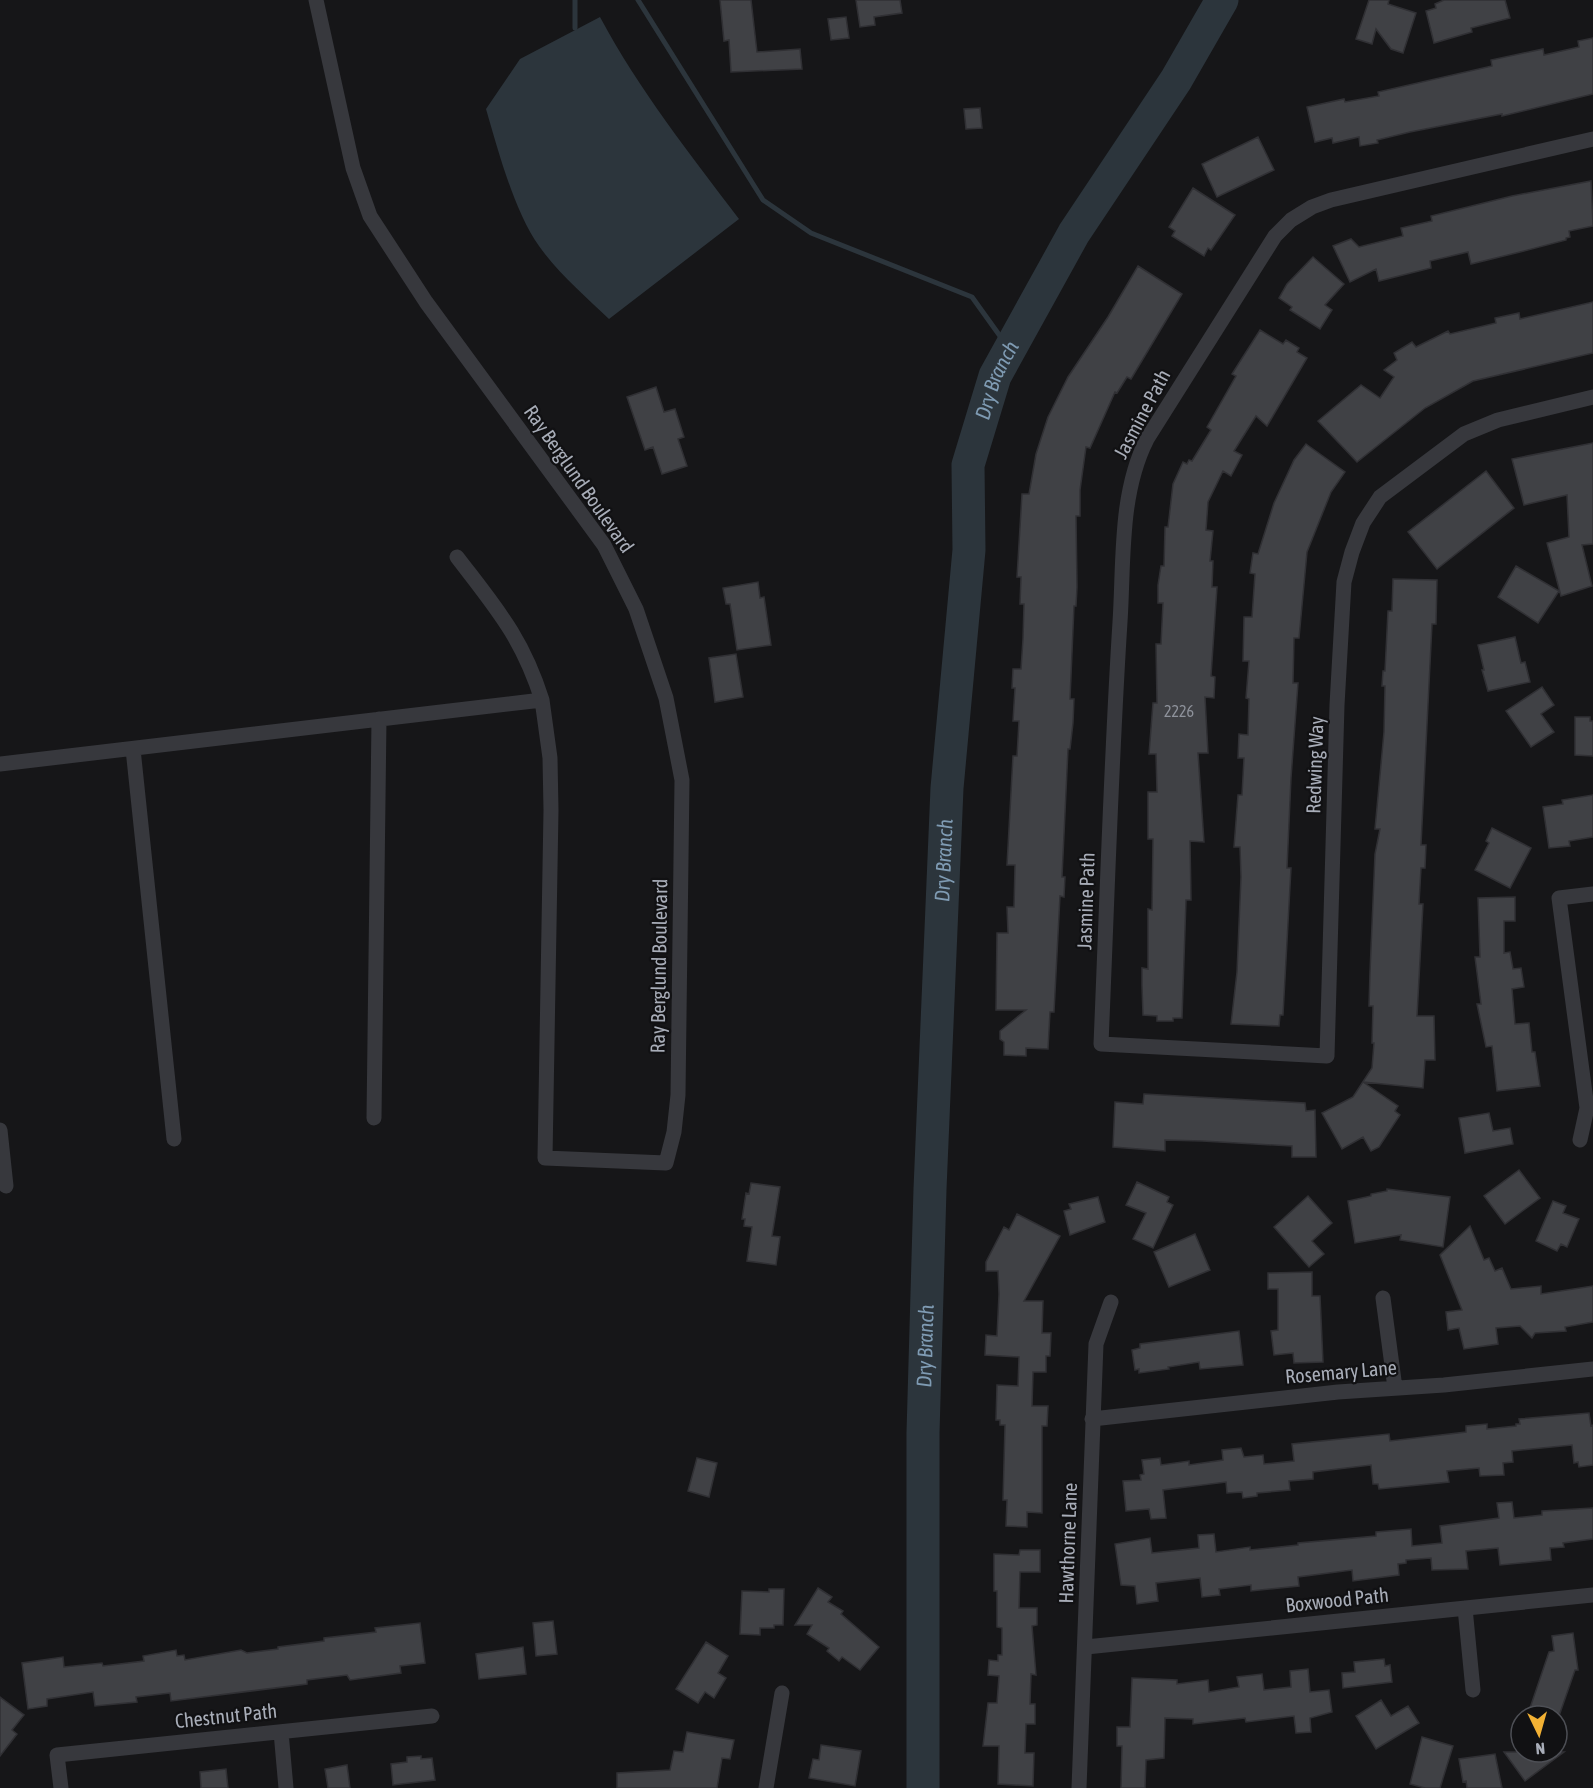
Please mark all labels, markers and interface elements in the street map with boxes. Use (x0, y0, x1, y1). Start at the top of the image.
water label: Dry Branch (970, 336, 1023, 422)
street label: Jasmine Path (1109, 365, 1175, 462)
street label: Ray Berglund Boulevard (520, 400, 639, 557)
house number: 2226 (1164, 702, 1194, 720)
street label: Redwing Way (1301, 716, 1328, 814)
water label: Dry Branch (929, 818, 957, 902)
street label: Jasmine Path (1072, 852, 1099, 950)
street label: Ray Berglund Boulevard (645, 878, 672, 1054)
water label: Dry Branch (911, 1304, 938, 1388)
street label: Rosemary Lane (1284, 1355, 1398, 1388)
street label: Hawthorne Lane (1054, 1482, 1081, 1604)
street label: Boxwood Path (1284, 1583, 1390, 1616)
street label: Chestnut Path (174, 1699, 278, 1732)
north arrow (1509, 1704, 1569, 1764)
text: N (1535, 1740, 1546, 1758)

